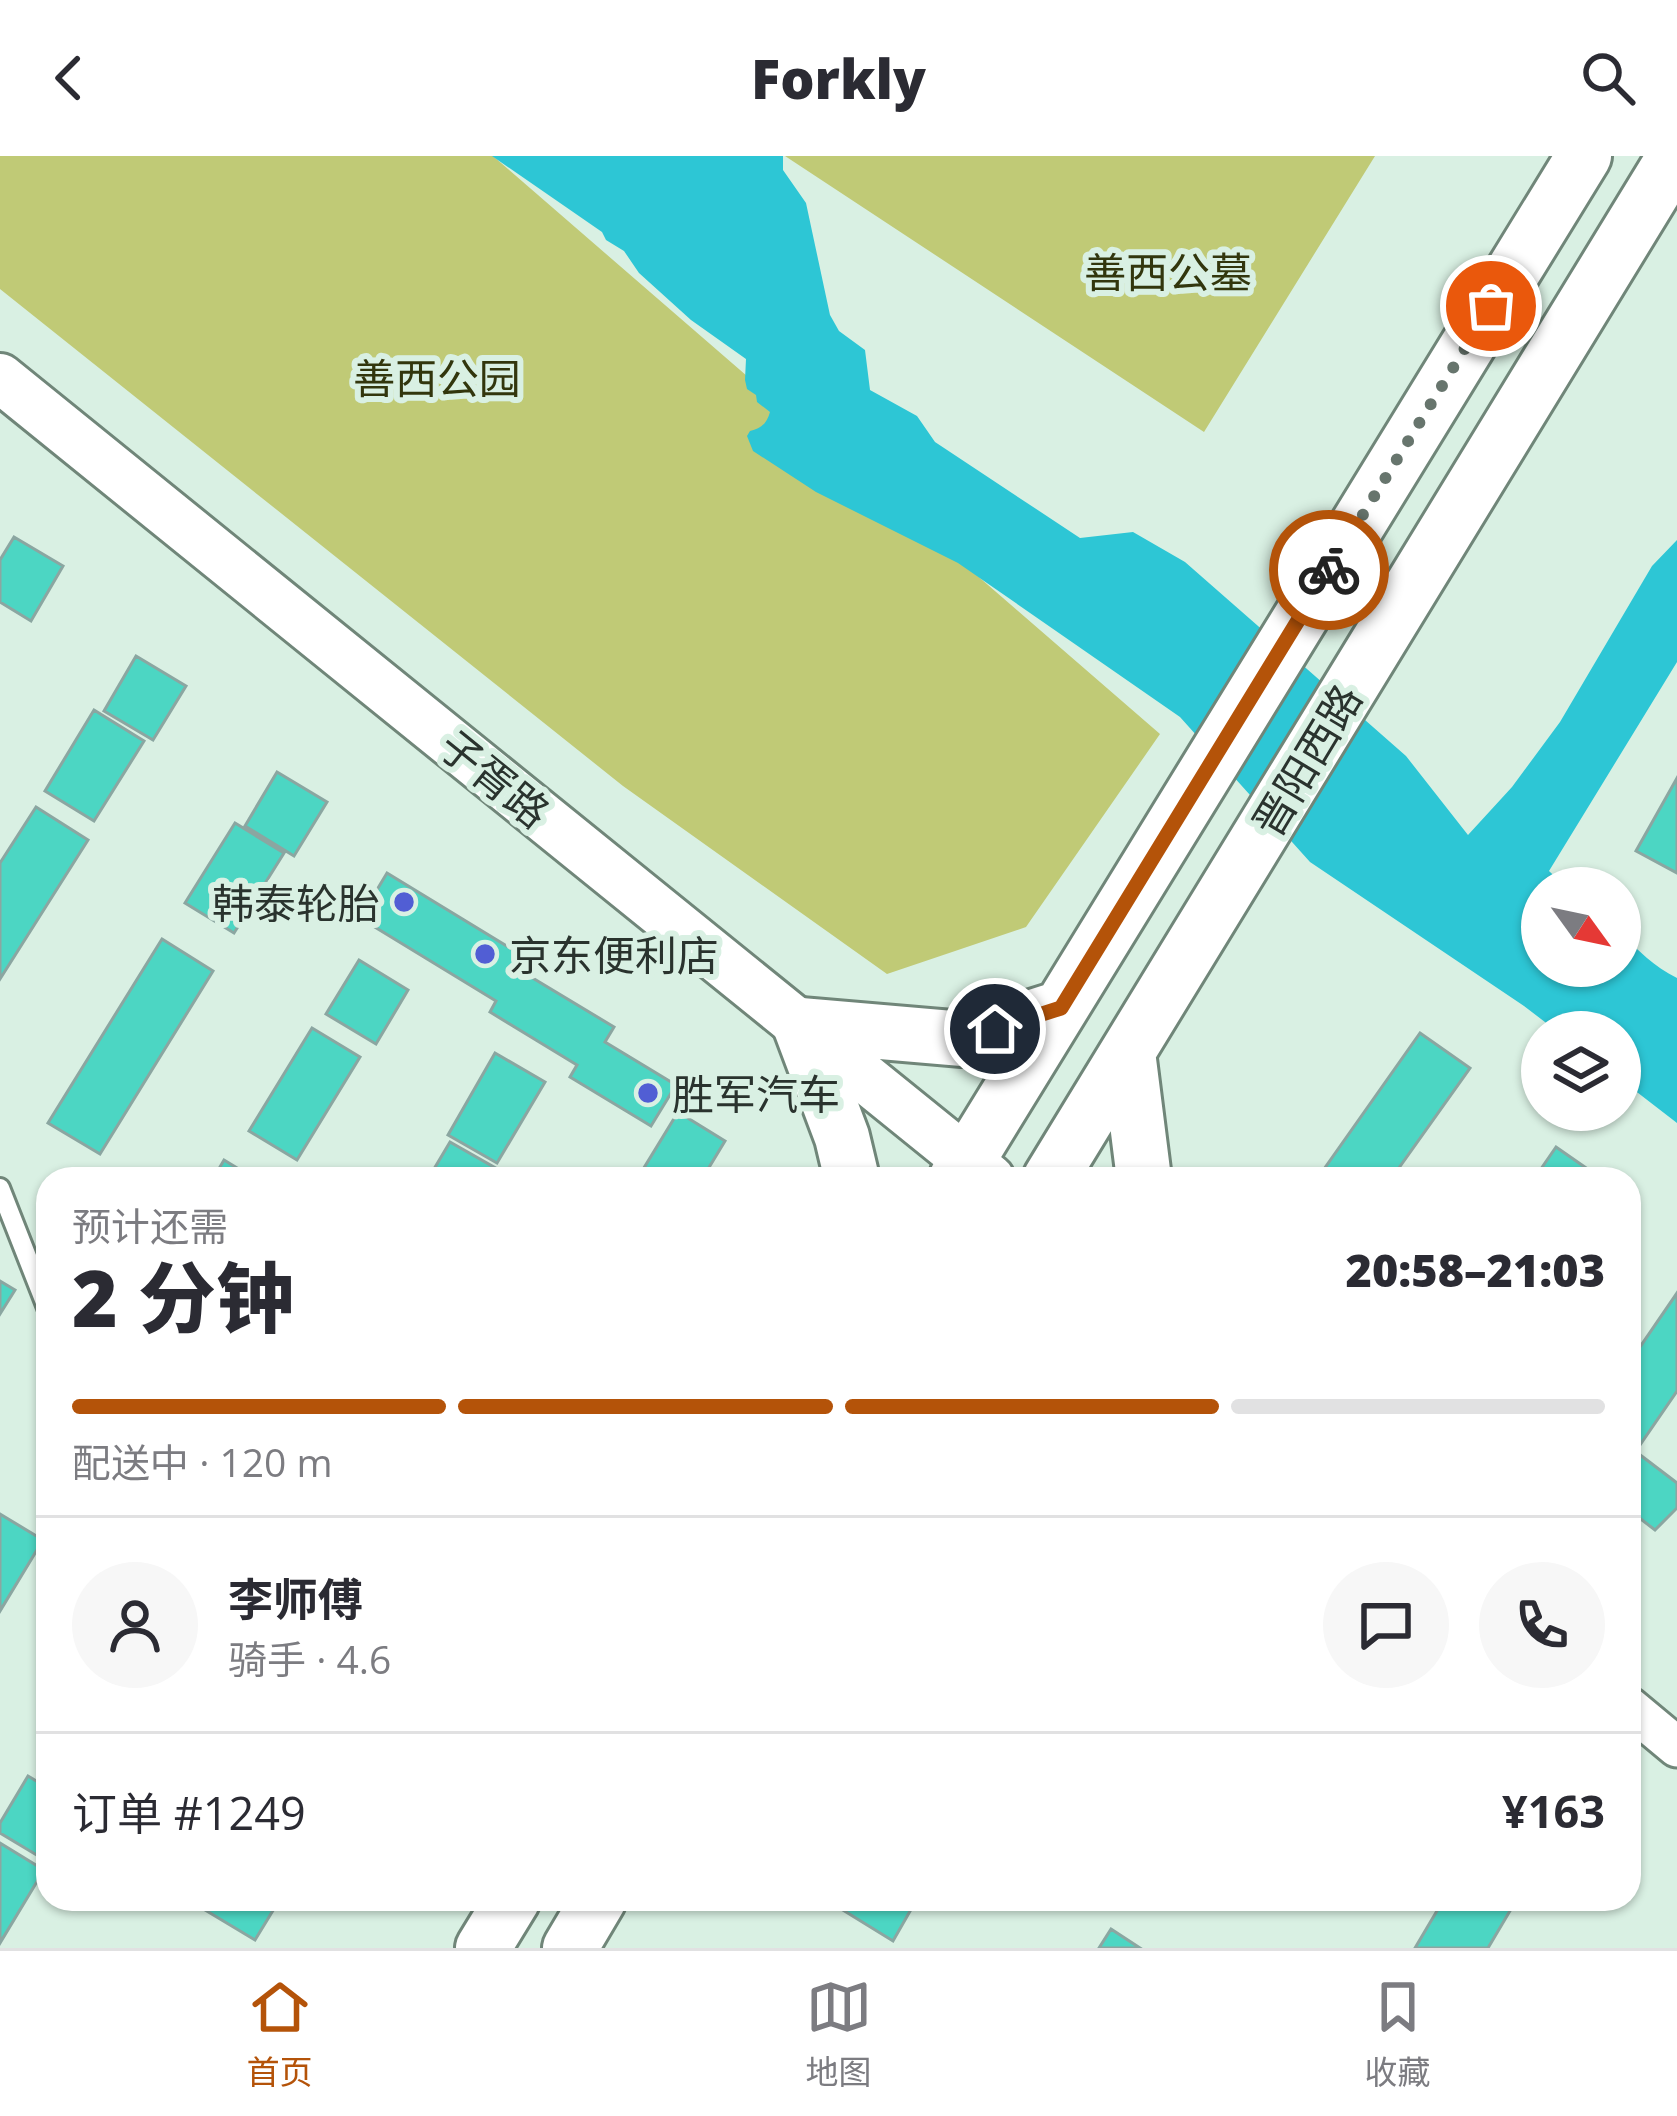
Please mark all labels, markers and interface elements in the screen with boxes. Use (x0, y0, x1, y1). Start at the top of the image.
text: Forkly (751, 41, 926, 115)
icon: back (36, 45, 102, 111)
icon: search (1575, 45, 1641, 111)
park label: 善西公墓 (1084, 243, 1252, 300)
pin (1440, 255, 1542, 357)
icon: bag (1458, 273, 1524, 339)
park label: 善西公园 (353, 349, 521, 406)
courier (1269, 510, 1389, 630)
icon: bike (1296, 537, 1362, 603)
street label: 晋阳西路 (1238, 673, 1374, 847)
street label: 子胥路 (428, 716, 562, 840)
north arrow (1521, 867, 1641, 987)
map controls (1521, 867, 1641, 1131)
place label: 韩泰轮胎 (212, 874, 380, 931)
marker: 韩泰轮胎 (391, 889, 417, 915)
place label: 京东便利店 (509, 926, 719, 983)
marker: 京东便利店 (472, 941, 498, 967)
pin (944, 978, 1046, 1080)
icon: home (962, 996, 1028, 1062)
button: layers (1521, 1011, 1641, 1131)
place label: 胜军汽车 (672, 1065, 840, 1122)
marker: 胜军汽车 (635, 1080, 661, 1106)
text: 预计还需 (72, 1199, 228, 1252)
text: 20:58–21:03 (1346, 1239, 1605, 1300)
text: 2 分钟 (72, 1244, 294, 1350)
text: 配送中 · 120 m (72, 1435, 333, 1488)
button: person (72, 1562, 198, 1688)
button: chat (1323, 1562, 1449, 1688)
button: phone (1479, 1562, 1605, 1688)
text: 李师傅 (228, 1568, 363, 1629)
text: 骑手 · 4.6 (228, 1632, 391, 1685)
text: ¥163 (1502, 1780, 1605, 1841)
text: 订单 #1249 (72, 1782, 306, 1843)
tab: 首页 (247, 1974, 313, 2094)
tab: 地图 (806, 1974, 872, 2094)
tab: 收藏 (1365, 1974, 1431, 2094)

